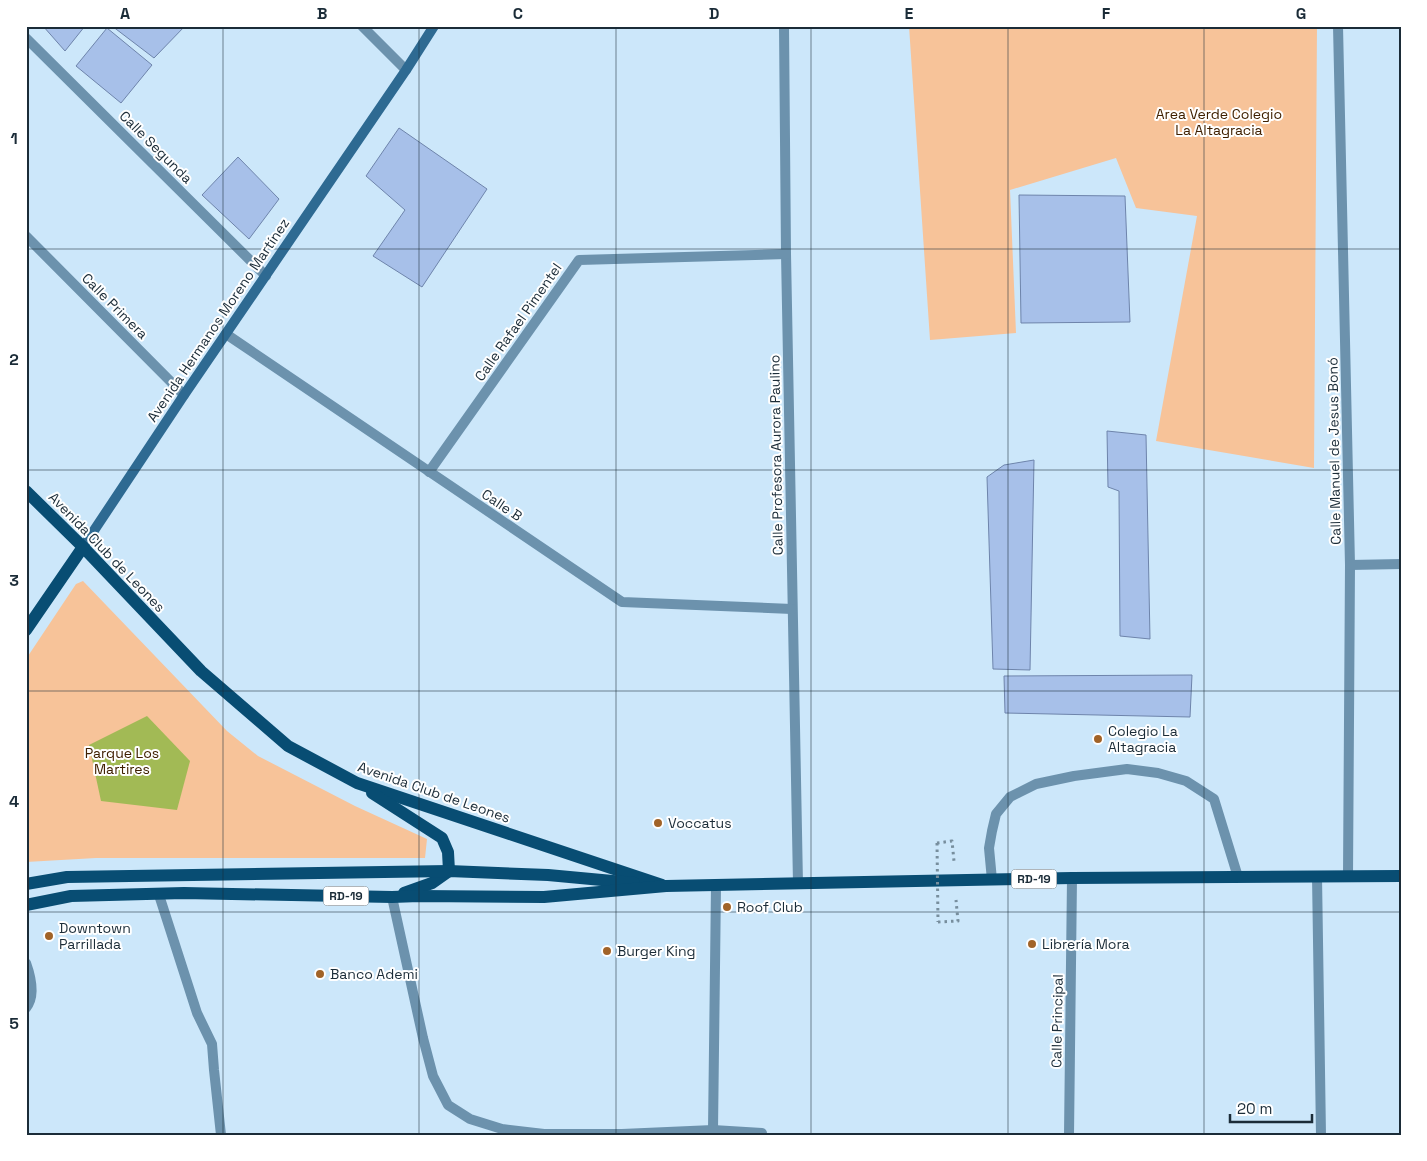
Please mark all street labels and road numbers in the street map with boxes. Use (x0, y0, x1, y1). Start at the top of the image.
street label: Calle Segunda (116, 107, 196, 187)
street label: Avenida Hermanos Moreno Martínez (143, 215, 293, 425)
street label: Calle Rafael Pimentel (470, 260, 566, 384)
street label: Calle Primera (78, 269, 152, 343)
street label: Calle Profesora Aurora Paulino (765, 354, 787, 556)
street label: Calle Manuel de Jesus Bonó (1323, 357, 1345, 545)
street label: Calle B (478, 485, 526, 525)
street label: Avenida Club de Leones (45, 488, 169, 616)
street label: Avenida Club de Leones (355, 757, 513, 827)
road number: RD-19 (1012, 870, 1056, 889)
road number: RD-19 (324, 886, 368, 906)
street label: Calle Principal (1047, 974, 1067, 1068)

